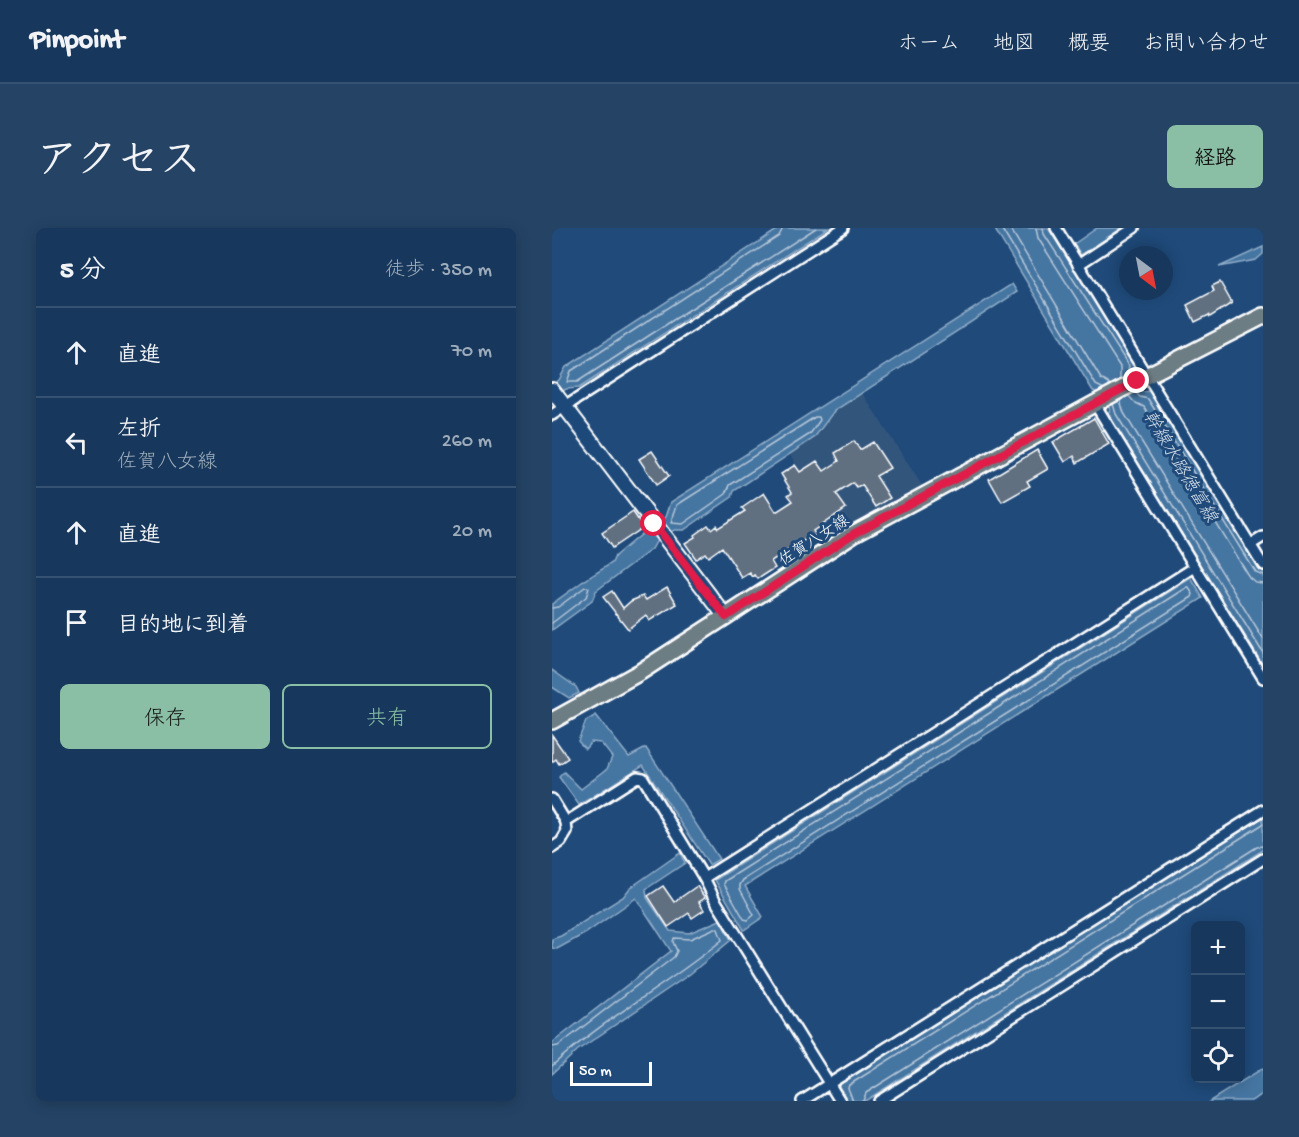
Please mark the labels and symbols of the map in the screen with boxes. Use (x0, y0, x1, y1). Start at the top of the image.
north arrow (1119, 246, 1173, 300)
route end (1123, 367, 1149, 393)
water label: 幹線水路徳富線 (1137, 407, 1222, 528)
route start (640, 510, 666, 536)
street label: 佐賀八女線 (775, 511, 854, 572)
scale bar (570, 1059, 652, 1086)

